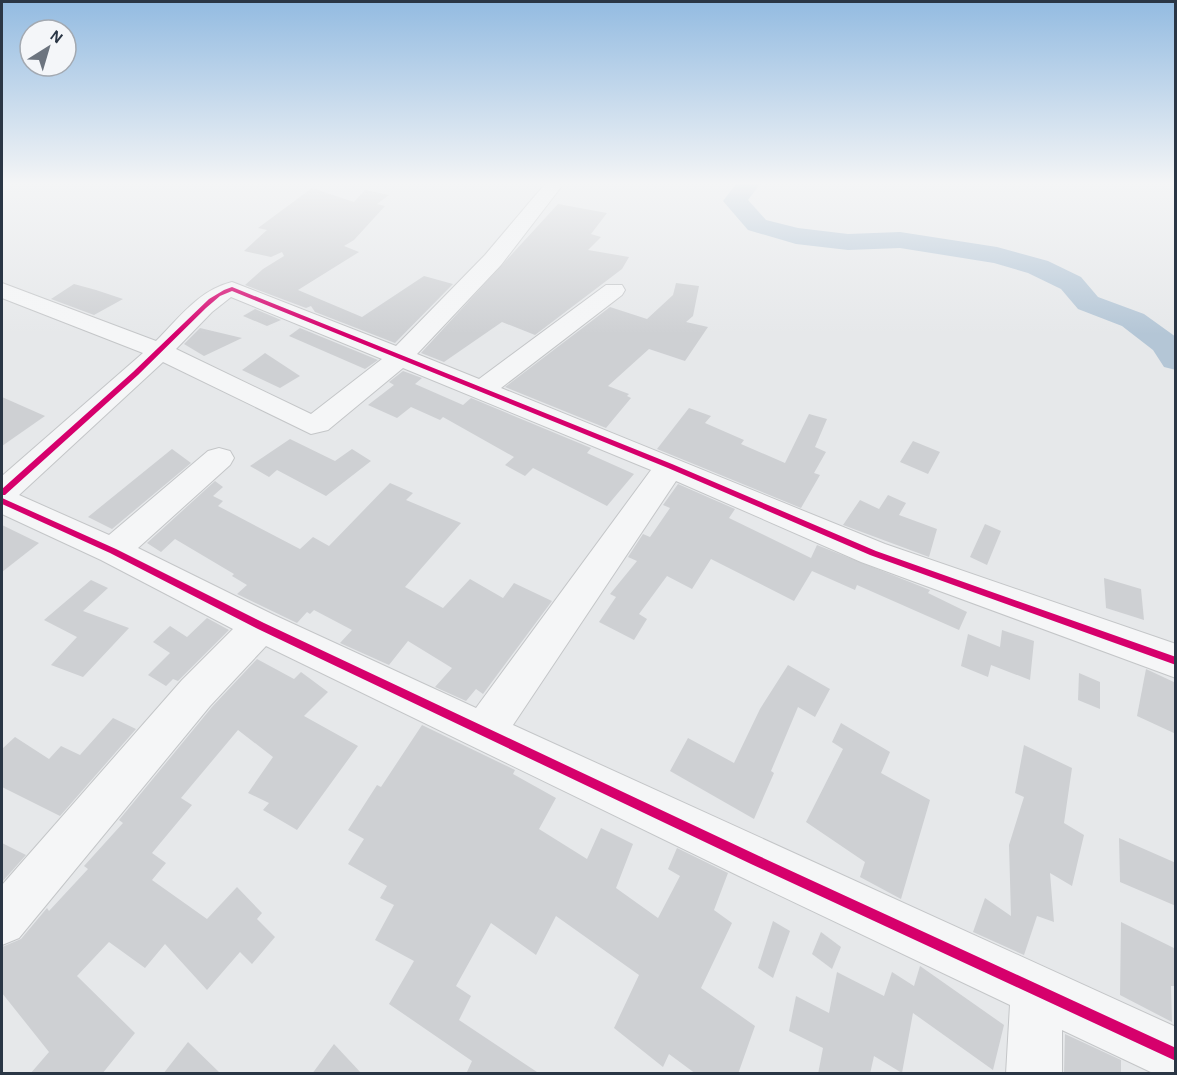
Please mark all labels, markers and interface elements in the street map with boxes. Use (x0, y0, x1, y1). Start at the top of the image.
north arrow (18, 18, 78, 78)
text: N (47, 27, 66, 47)

